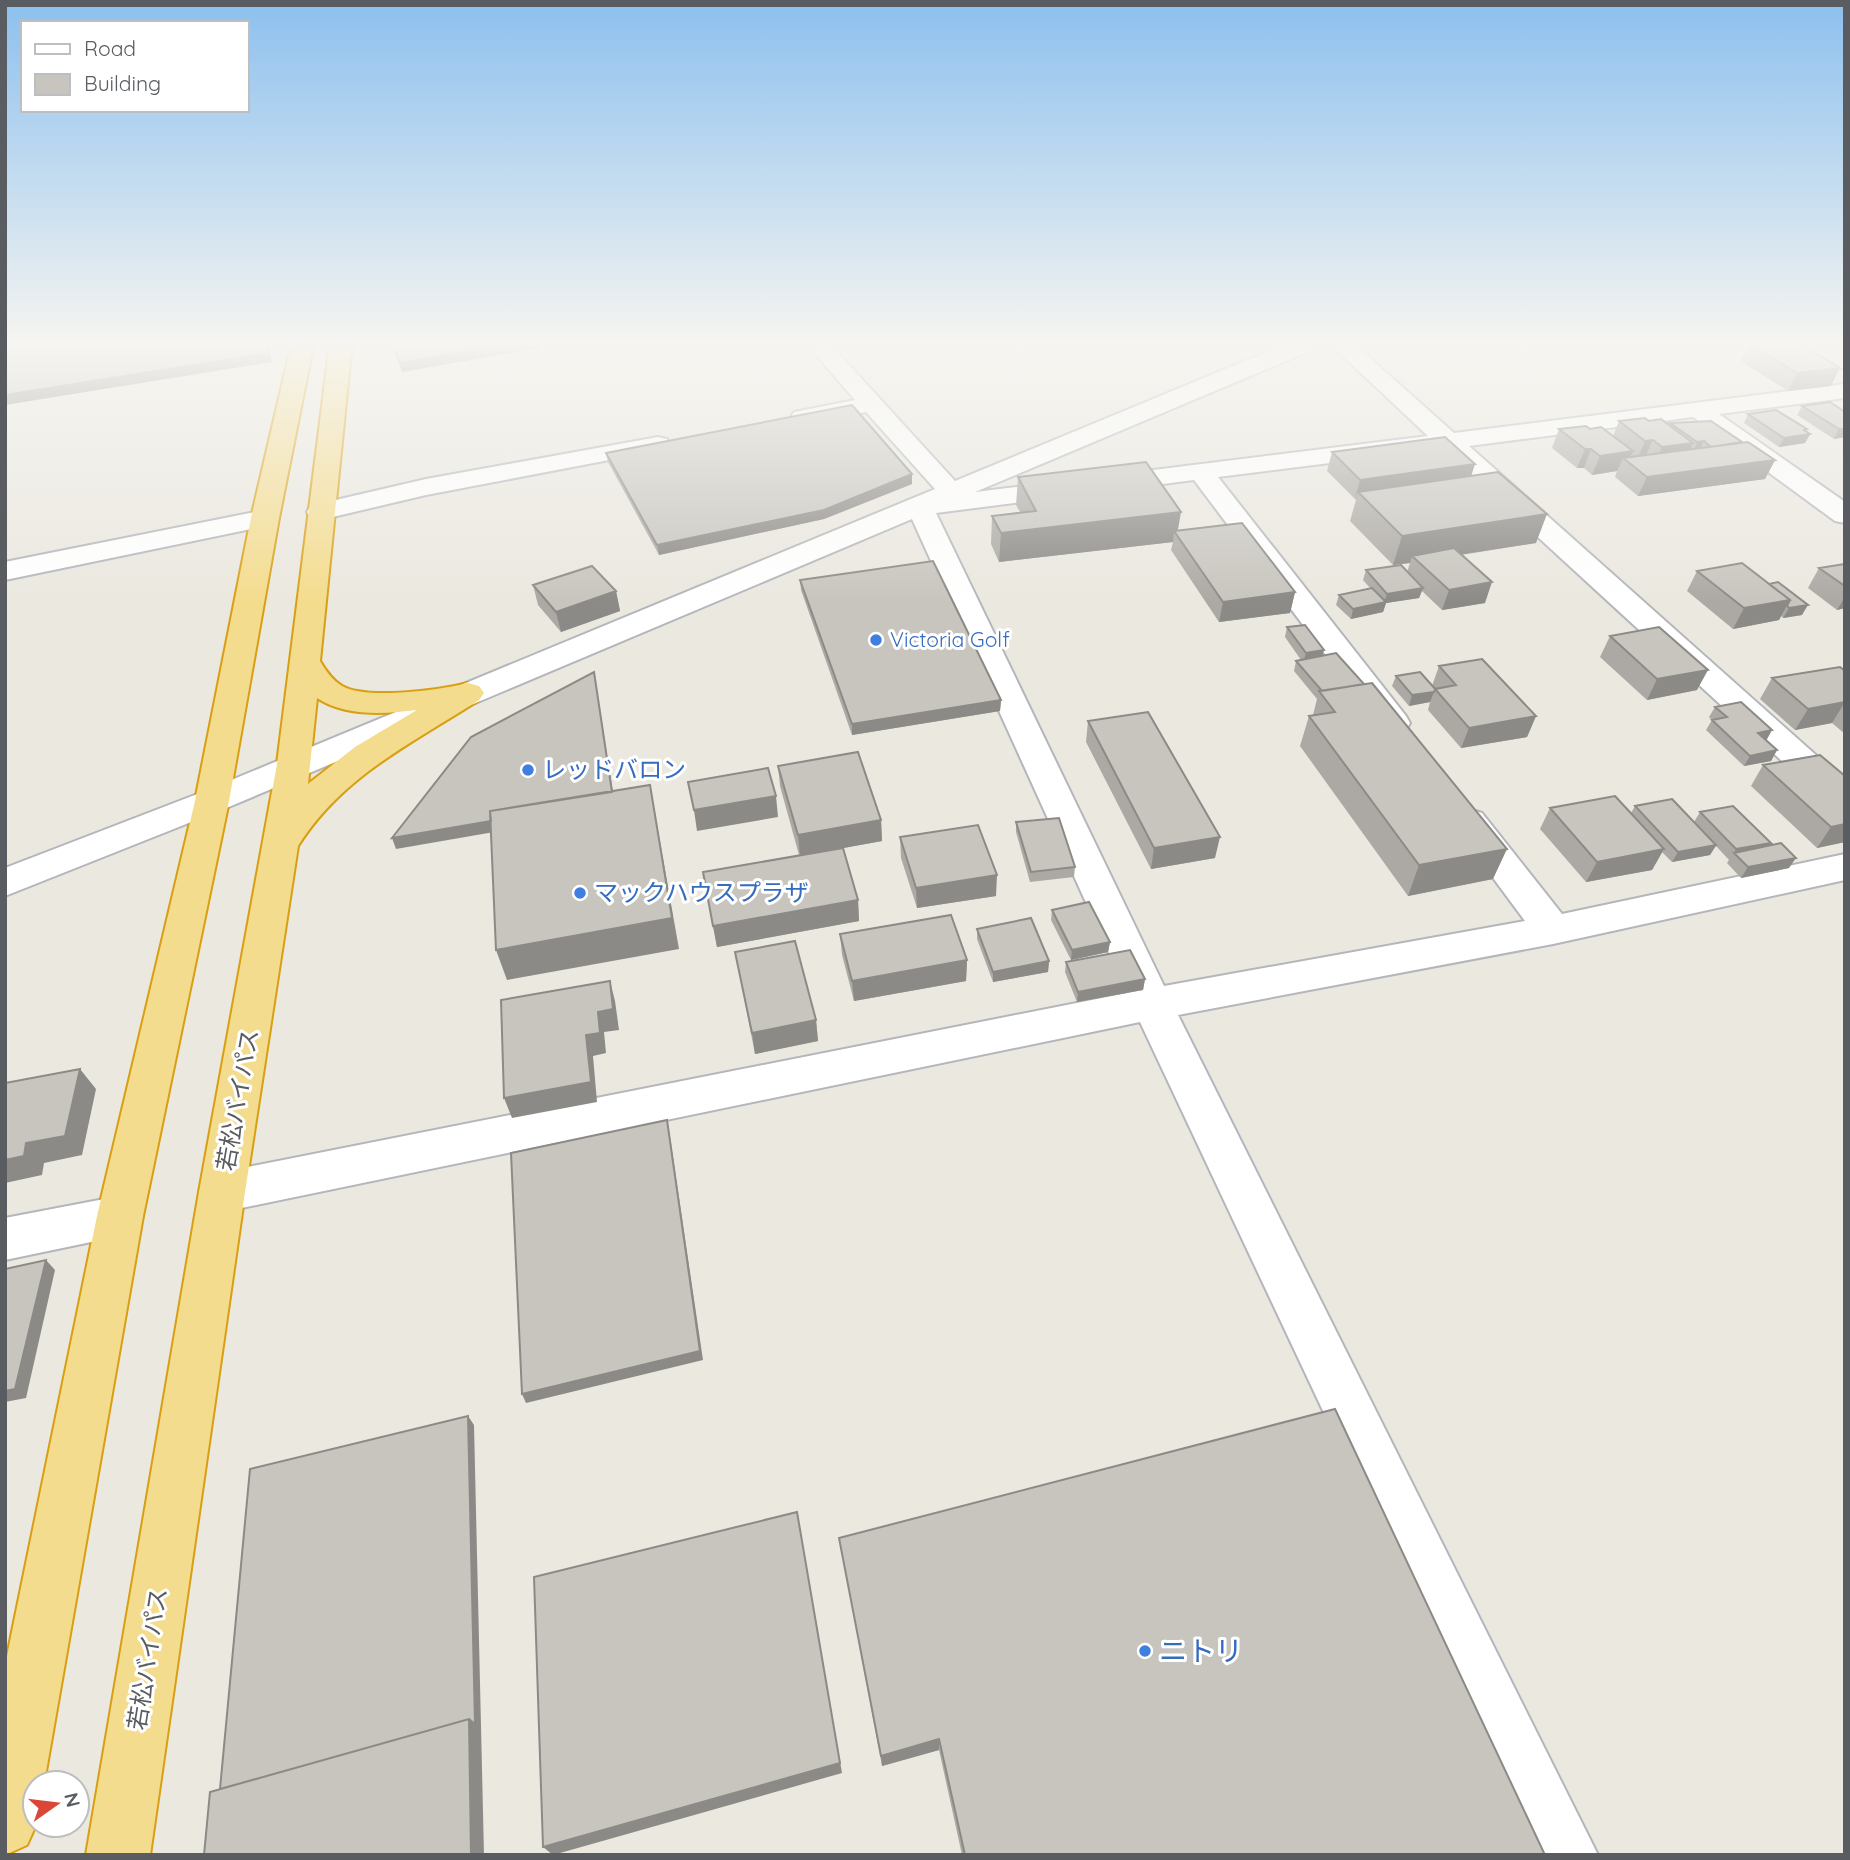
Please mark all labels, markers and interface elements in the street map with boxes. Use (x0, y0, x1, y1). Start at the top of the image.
legend (21, 21, 248, 112)
text: Road (84, 35, 136, 61)
text: Building (84, 70, 161, 96)
place label: Victoria Golf (890, 626, 1010, 652)
marker: Victoria Golf (868, 632, 884, 648)
place label: レッドバロン (542, 754, 686, 784)
marker: レッドバロン (520, 762, 536, 778)
place label: マックハウスプラザ (594, 877, 809, 907)
marker: マックハウスプラザ (572, 885, 588, 901)
street label: 若松バイパス (210, 1027, 264, 1173)
street label: 若松バイパス (121, 1586, 173, 1732)
place label: ニトリ (1159, 1633, 1243, 1668)
marker: ニトリ (1137, 1643, 1153, 1659)
north arrow (21, 1769, 91, 1839)
text: N (59, 1790, 86, 1810)

